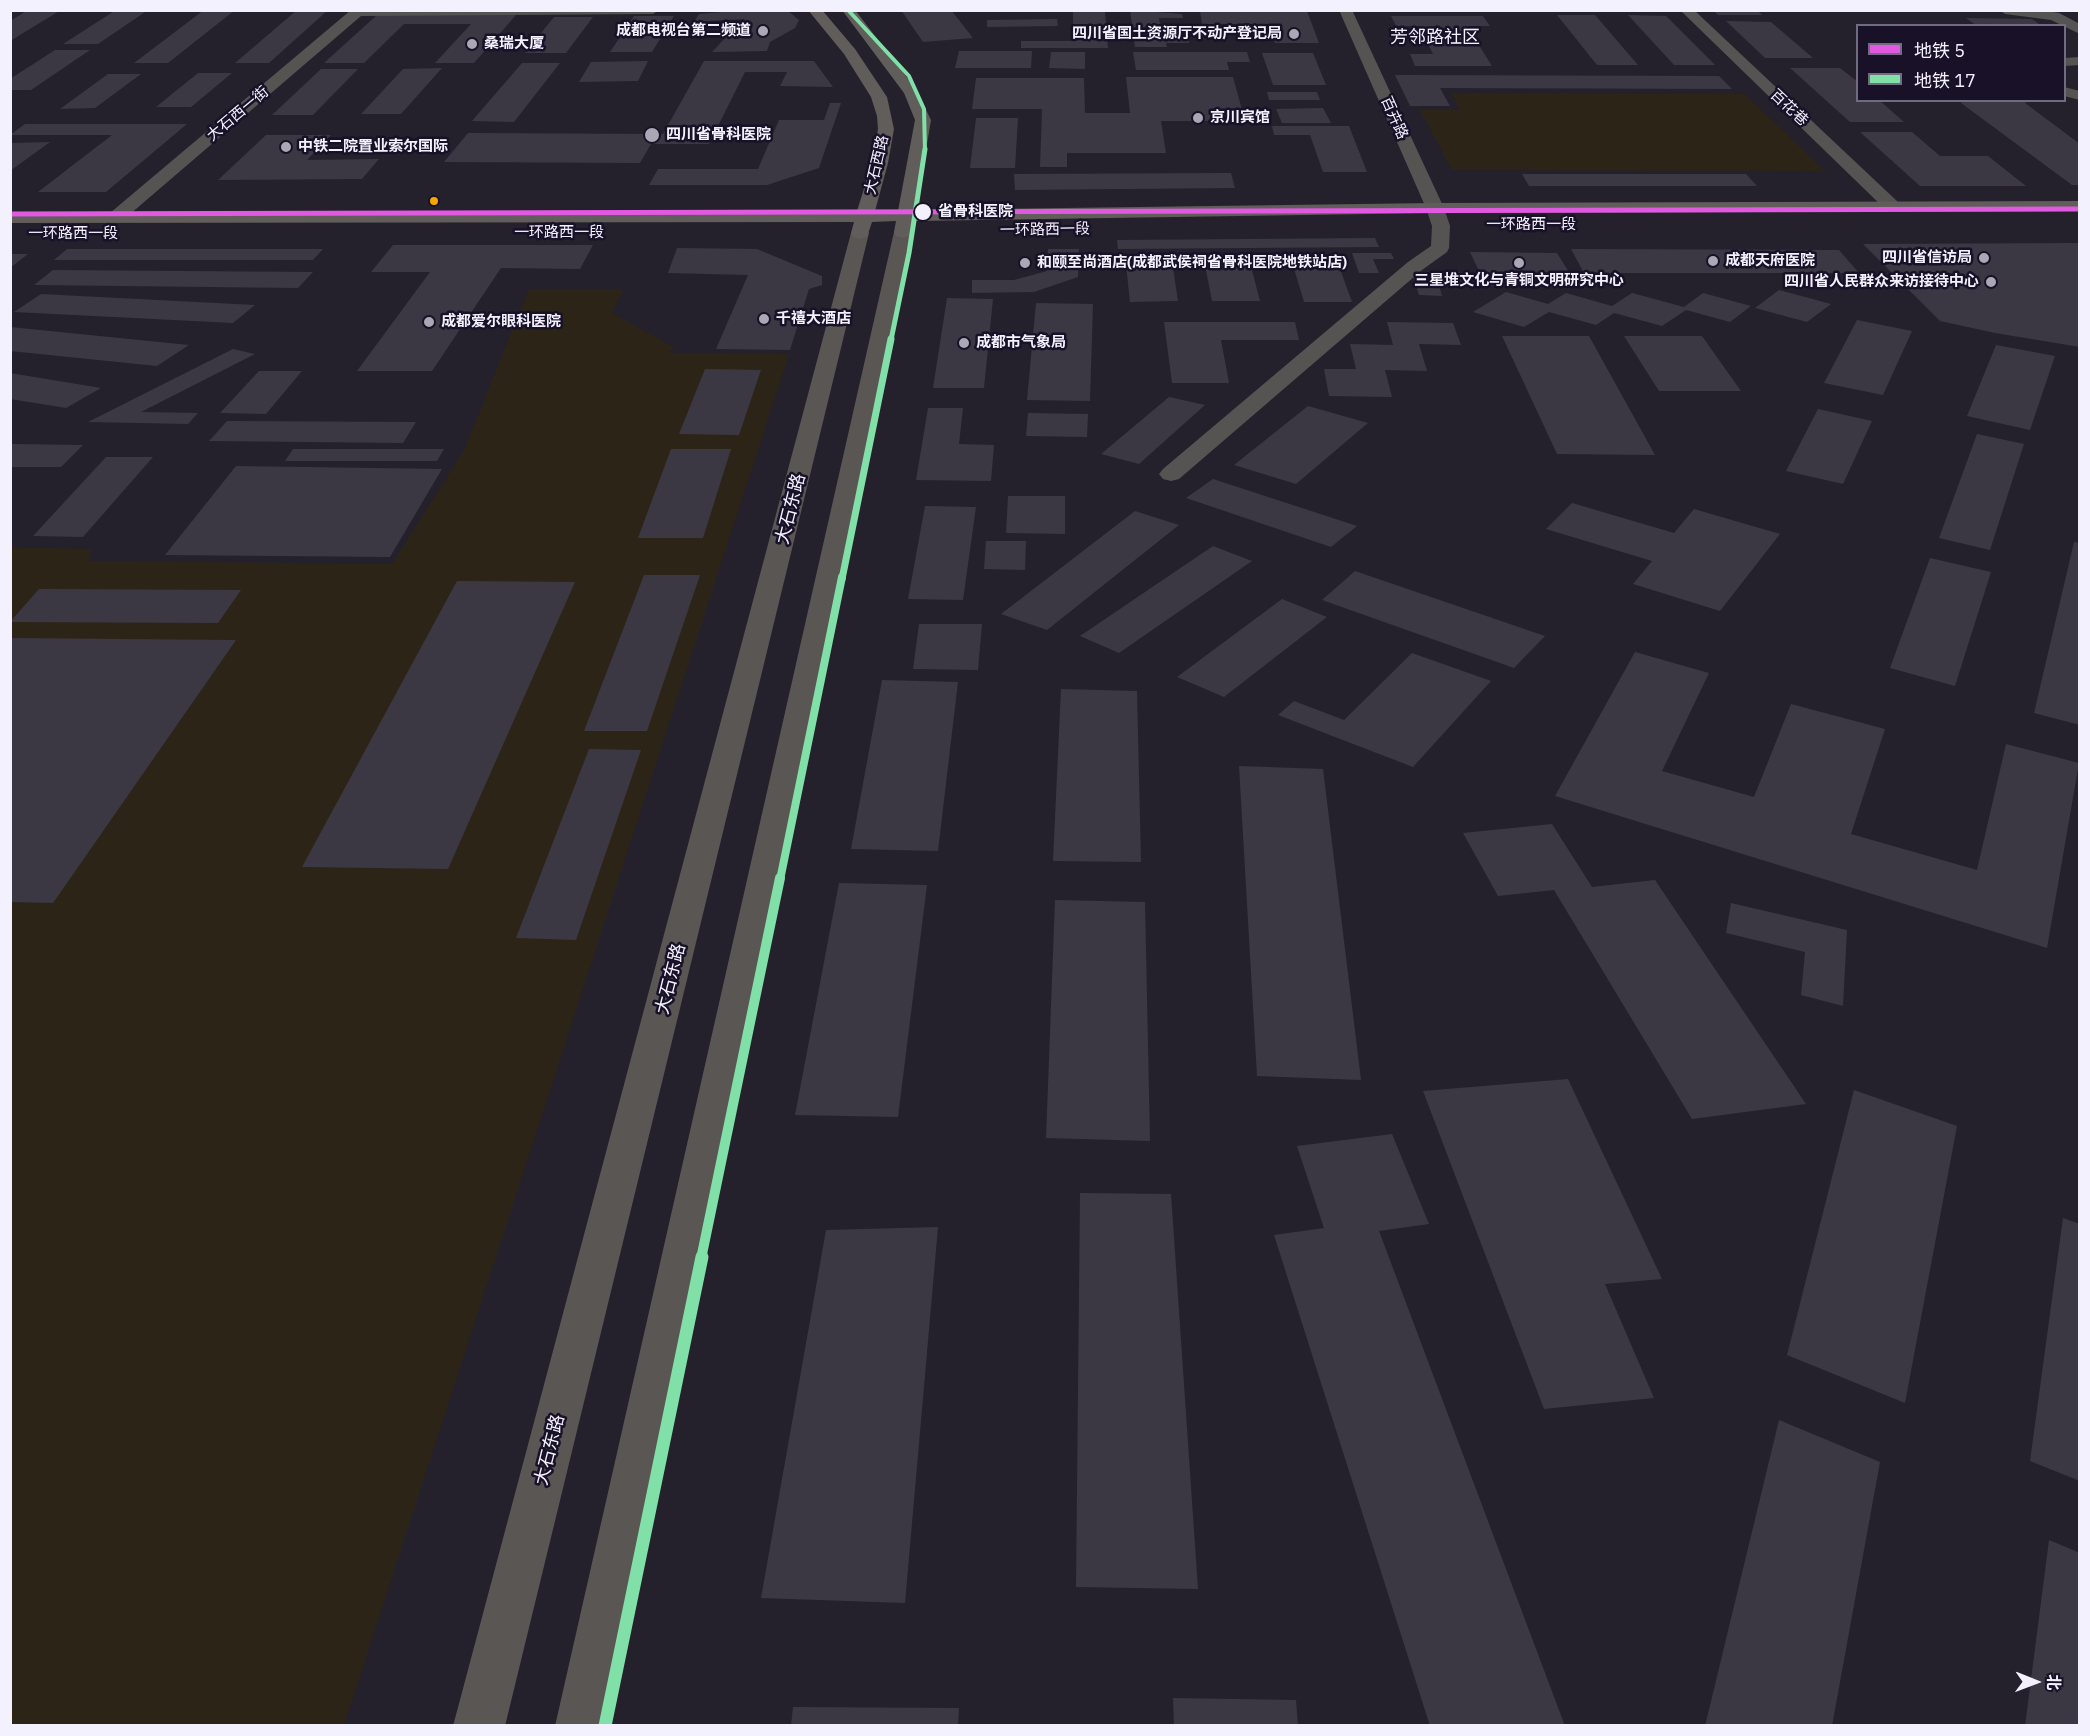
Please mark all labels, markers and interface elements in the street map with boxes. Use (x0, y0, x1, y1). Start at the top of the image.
place label: 成都电视台第二频道 (616, 22, 751, 40)
marker: 成都电视台第二频道 (756, 24, 770, 38)
legend (1856, 24, 2066, 102)
place label: 四川省国土资源厅不动产登记局 (1072, 25, 1282, 43)
marker: 四川省国土资源厅不动产登记局 (1287, 27, 1301, 41)
district label: 芳邻路社区 (1390, 27, 1480, 49)
place label: 桑瑞大厦 (484, 35, 544, 53)
marker: 桑瑞大厦 (465, 37, 479, 51)
text: 地铁 5 (1914, 39, 1965, 62)
text: 地铁 17 (1914, 69, 1976, 92)
street label: 大石西一街 (203, 83, 273, 145)
street label: 百花巷 (1766, 86, 1812, 130)
street label: 百卉路 (1377, 94, 1411, 142)
place label: 京川宾馆 (1210, 109, 1270, 127)
marker: 京川宾馆 (1191, 111, 1205, 125)
marker: 四川省骨科医院 (643, 126, 661, 144)
place label: 四川省骨科医院 (666, 126, 771, 144)
street label: 大石西路 (861, 134, 893, 196)
place label: 中铁二院置业索尔国际 (298, 138, 448, 156)
marker: 中铁二院置业索尔国际 (279, 140, 293, 154)
unlabelled marker (428, 195, 440, 207)
marker: 省骨科医院 (913, 202, 933, 222)
place label: 省骨科医院 (938, 203, 1013, 221)
street label: 一环路西一段 (1486, 216, 1576, 234)
street label: 一环路西一段 (1000, 220, 1090, 240)
street label: 一环路西一段 (514, 224, 604, 242)
street label: 一环路西一段 (28, 225, 118, 243)
place label: 四川省信访局 (1882, 249, 1972, 267)
marker: 四川省信访局 (1977, 251, 1991, 265)
place label: 成都天府医院 (1725, 252, 1815, 270)
place label: 和颐至尚酒店(成都武侯祠省骨科医院地铁站店) (1037, 254, 1347, 272)
marker: 成都天府医院 (1706, 254, 1720, 268)
marker: 和颐至尚酒店(成都武侯祠省骨科医院地铁站店) (1018, 256, 1032, 270)
marker: 三星堆文化与青铜文明研究中心 (1512, 256, 1526, 270)
place label: 三星堆文化与青铜文明研究中心 (1414, 272, 1624, 290)
place label: 四川省人民群众来访接待中心 (1784, 273, 1979, 291)
marker: 四川省人民群众来访接待中心 (1984, 275, 1998, 289)
place label: 千禧大酒店 (776, 310, 851, 328)
marker: 千禧大酒店 (757, 312, 771, 326)
place label: 成都爱尔眼科医院 (441, 313, 561, 331)
marker: 成都爱尔眼科医院 (422, 315, 436, 329)
place label: 成都市气象局 (976, 334, 1066, 352)
marker: 成都市气象局 (957, 336, 971, 350)
street label: 大石东路 (772, 471, 810, 547)
street label: 大石东路 (652, 941, 690, 1017)
street label: 大石东路 (531, 1412, 569, 1488)
north arrow (2006, 1652, 2066, 1712)
text: 北 (2044, 1674, 2064, 1690)

